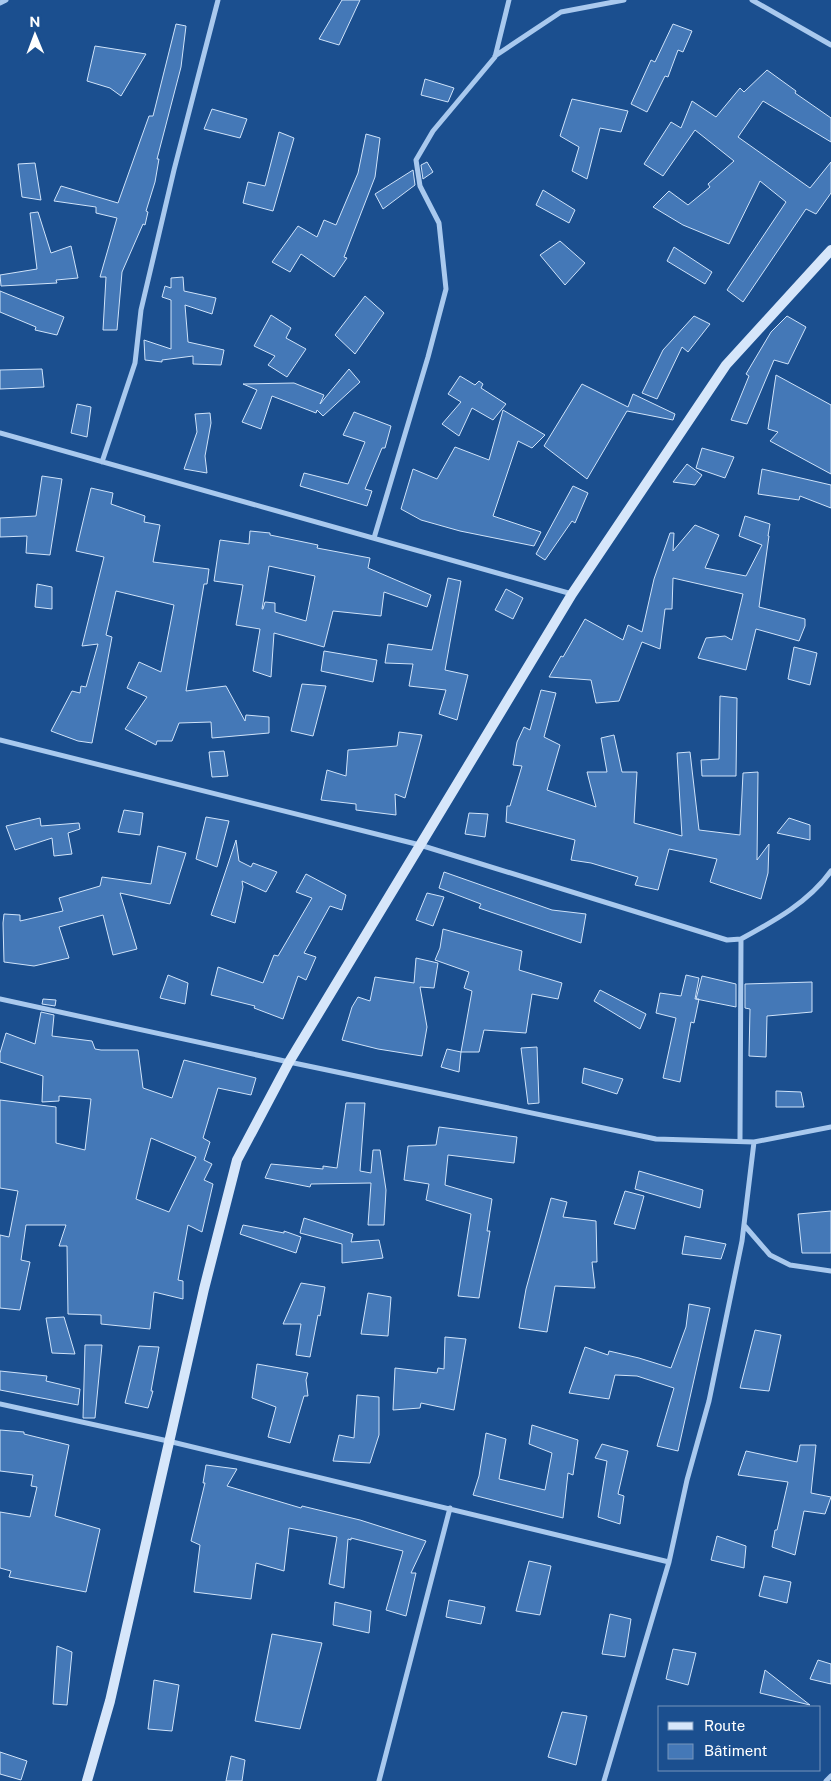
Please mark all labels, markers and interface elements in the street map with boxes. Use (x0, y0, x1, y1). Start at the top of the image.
north arrow (10, 10, 60, 60)
text: N (29, 14, 40, 30)
legend (658, 1706, 821, 1771)
text: Route (704, 1717, 745, 1734)
text: Bâtiment (704, 1742, 767, 1759)

